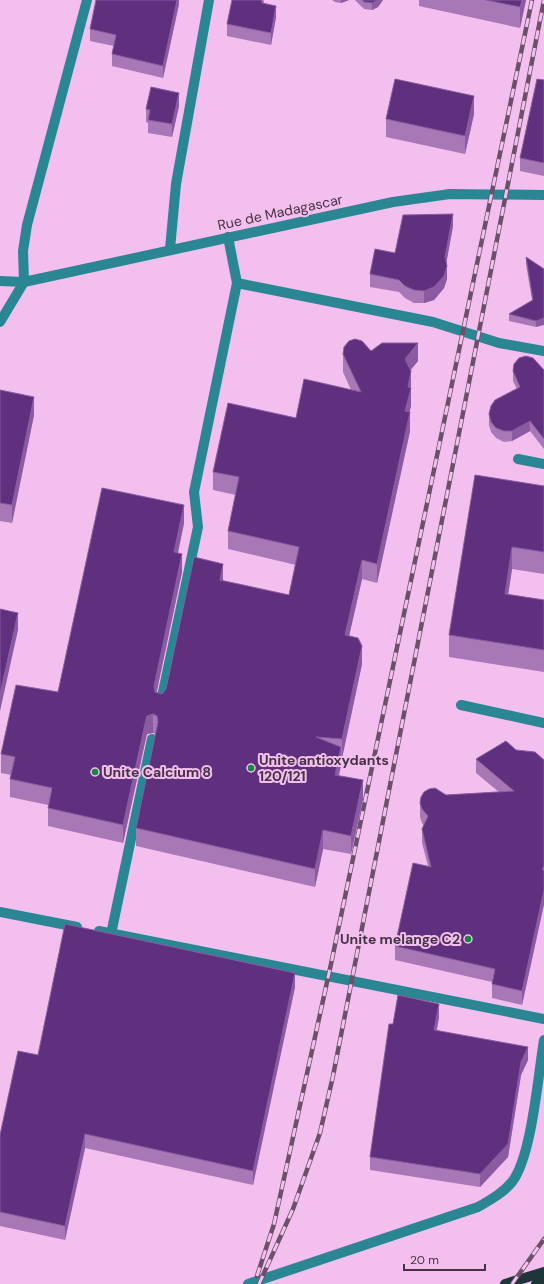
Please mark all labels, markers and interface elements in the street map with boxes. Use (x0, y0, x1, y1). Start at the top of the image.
street label: Rue de Madagascar (216, 190, 344, 234)
place label: Unite antioxydants 120/121 (259, 751, 389, 785)
place label: Unite Calcium 8 (103, 763, 211, 781)
marker: Unite antioxydants 120/121 (246, 763, 256, 773)
marker: Unite Calcium 8 (90, 767, 100, 777)
place label: Unite melange C2 (340, 930, 460, 948)
marker: Unite melange C2 (463, 934, 473, 944)
scale bar (404, 1246, 485, 1272)
text: 20 m (410, 1252, 439, 1268)

